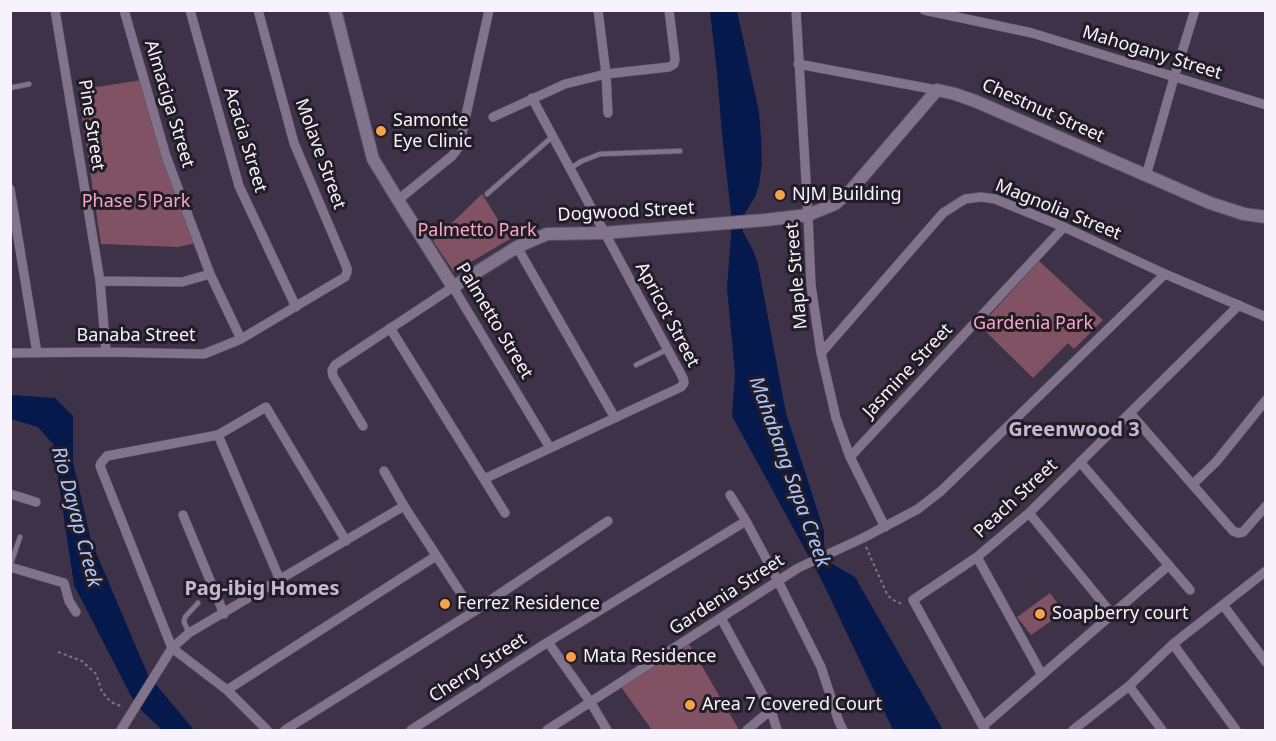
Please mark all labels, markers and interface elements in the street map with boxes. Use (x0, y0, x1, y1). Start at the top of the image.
street label: Mahogany Street (1080, 21, 1224, 85)
street label: Almaciga Street (139, 38, 199, 170)
street label: Chestnut Street (979, 74, 1107, 148)
street label: Pine Street (73, 78, 109, 172)
street label: Acacia Street (219, 85, 271, 195)
street label: Molave Street (290, 96, 350, 212)
place label: Samonte Eye Clinic (393, 110, 472, 152)
marker: Samonte Eye Clinic (374, 124, 388, 138)
street label: Magnolia Street (992, 175, 1124, 245)
place label: NJM Building (792, 184, 902, 206)
marker: NJM Building (773, 188, 787, 202)
park label: Phase 5 Park (82, 191, 190, 213)
street label: Dogwood Street (557, 198, 695, 226)
park label: Palmetto Park (417, 220, 537, 242)
street label: Maple Street (782, 222, 812, 330)
street label: Palmetto Street (451, 259, 537, 383)
street label: Apricot Street (630, 259, 704, 371)
park label: Gardenia Park (973, 313, 1093, 335)
street label: Jasmine Street (859, 319, 957, 423)
street label: Banaba Street (76, 325, 196, 347)
water label: Mahabang Sapa Creek (743, 373, 835, 571)
district label: Greenwood 3 (1008, 418, 1140, 442)
water label: Rio Dayap Creek (46, 444, 106, 590)
street label: Peach Street (970, 455, 1062, 543)
street label: Gardenia Street (666, 550, 788, 640)
district label: Pag-ibig Homes (184, 577, 340, 601)
place label: Ferrez Residence (457, 593, 600, 615)
marker: Ferrez Residence (438, 597, 452, 611)
place label: Soapberry court (1052, 603, 1188, 625)
marker: Soapberry court (1033, 607, 1047, 621)
street label: Cherry Street (425, 629, 531, 707)
place label: Mata Residence (583, 646, 716, 668)
marker: Mata Residence (564, 650, 578, 664)
place label: Area 7 Covered Court (702, 694, 882, 716)
marker: Area 7 Covered Court (683, 698, 697, 712)

